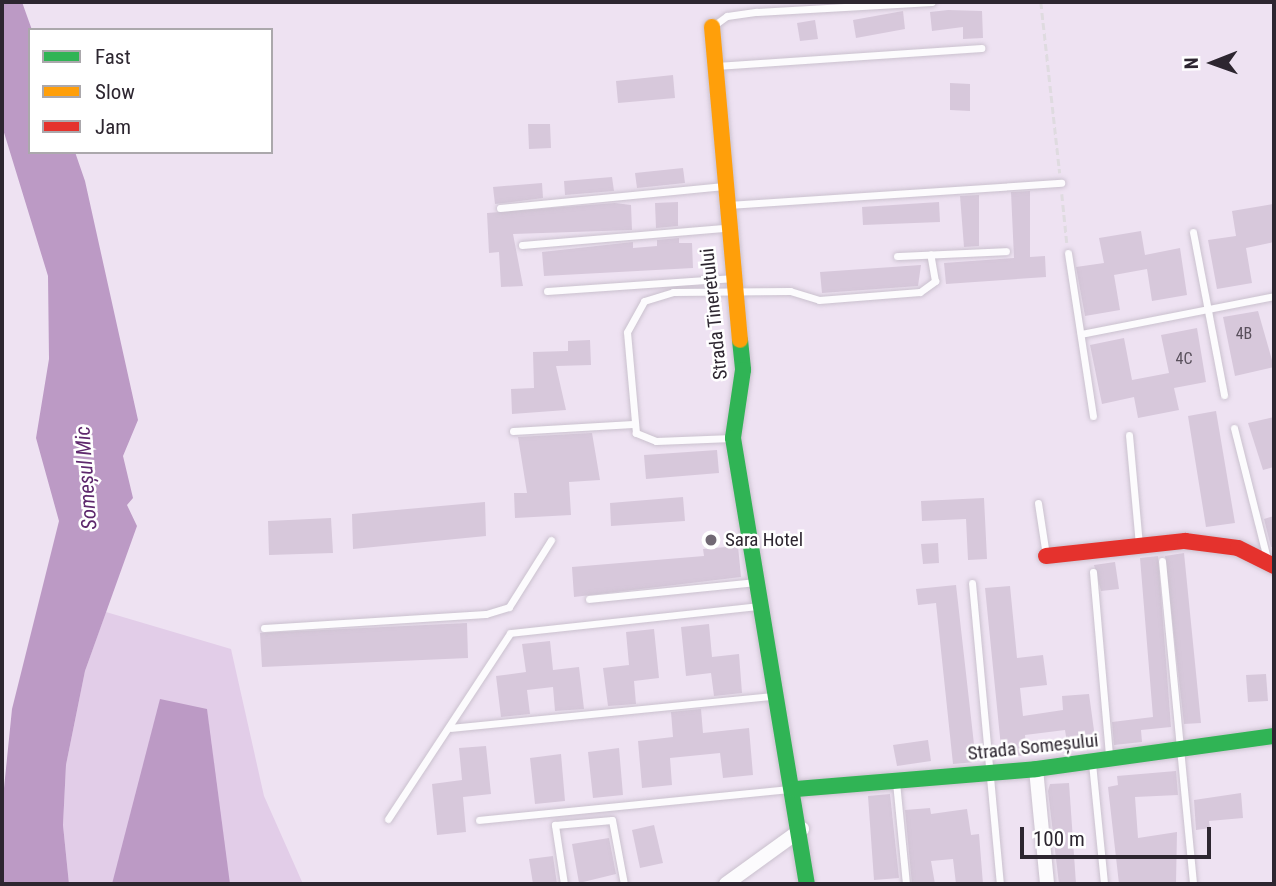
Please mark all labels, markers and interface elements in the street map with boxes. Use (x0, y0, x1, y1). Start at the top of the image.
legend (28, 28, 273, 154)
north arrow (1178, 28, 1248, 98)
text: Fast (95, 45, 131, 69)
text: N (1180, 57, 1203, 69)
text: Slow (95, 80, 135, 104)
text: Jam (95, 115, 131, 139)
street label: Strada Tineretului (696, 247, 732, 381)
house number: 4B (1236, 324, 1252, 344)
house number: 4C (1176, 349, 1192, 369)
water label: Someșul Mic (70, 425, 102, 531)
place label: Sara Hotel (725, 529, 803, 551)
marker: Sara Hotel (703, 532, 719, 548)
street label: Strada Someșului (967, 729, 1099, 765)
scale bar (1024, 812, 1215, 856)
text: 100 m (1033, 827, 1085, 851)

